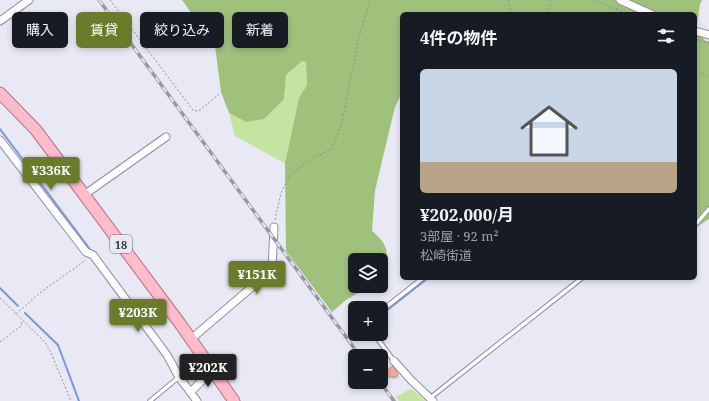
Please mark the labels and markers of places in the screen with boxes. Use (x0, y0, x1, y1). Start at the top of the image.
pin: ¥336K (23, 157, 79, 191)
pin: ¥151K (229, 261, 285, 295)
pin: ¥203K (110, 299, 166, 333)
pin: ¥202K (180, 354, 236, 388)

